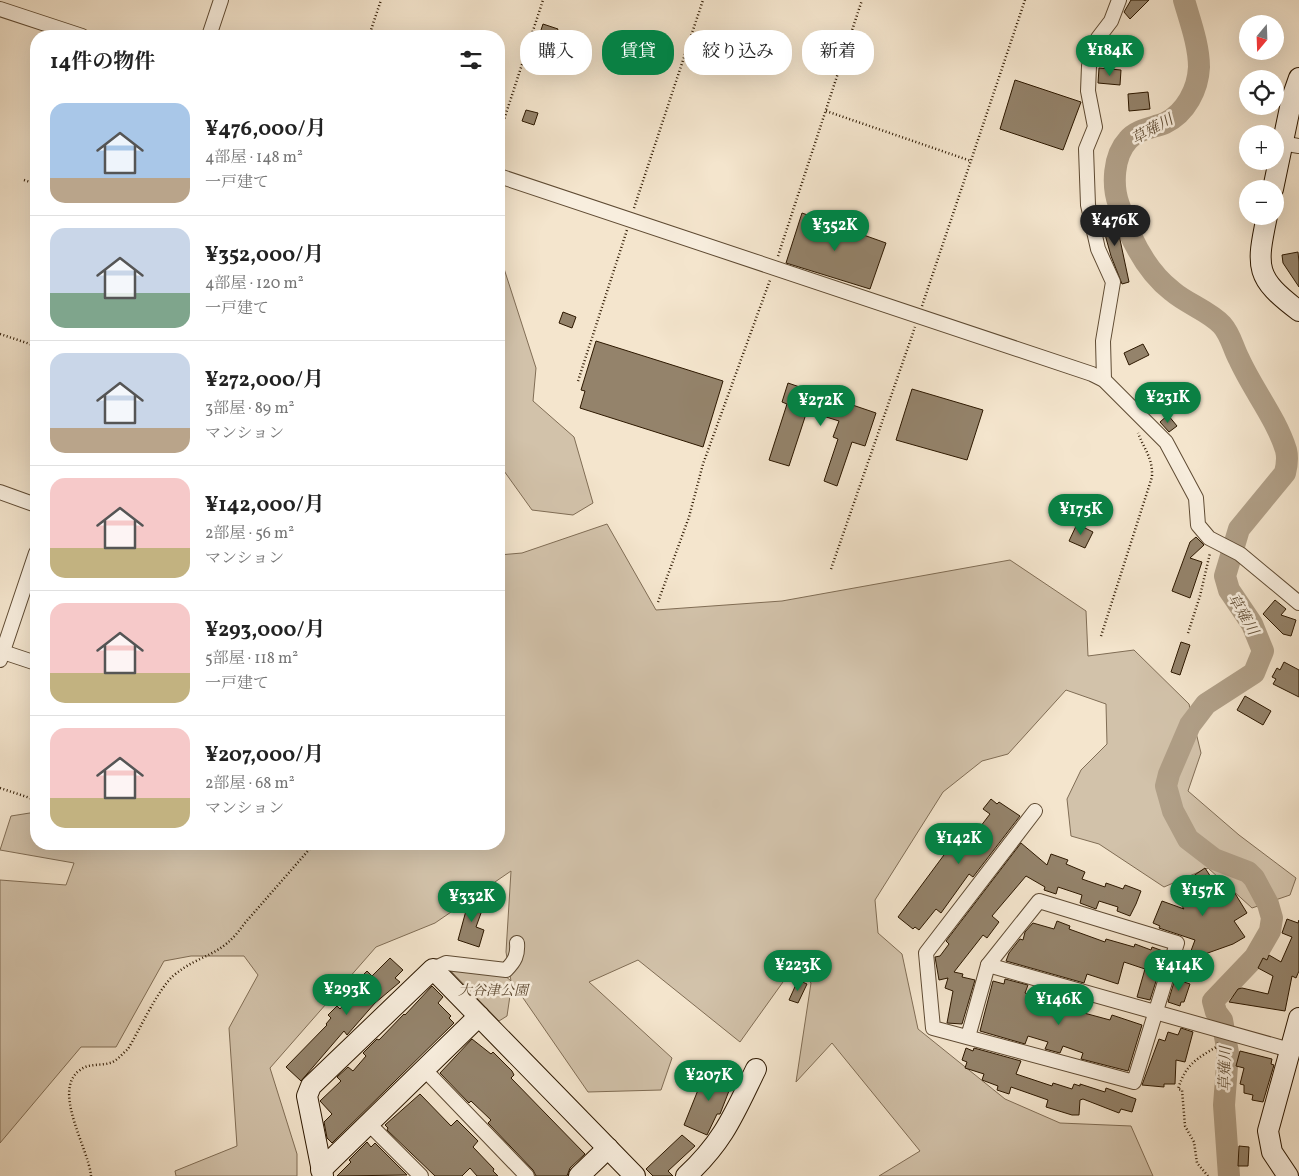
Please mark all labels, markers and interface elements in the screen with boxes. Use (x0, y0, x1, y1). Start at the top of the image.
north arrow (1239, 15, 1284, 60)
map controls (1239, 15, 1284, 225)
chip: 購入 (520, 30, 592, 75)
chip: 賃貸 (602, 30, 674, 75)
chip: 絞り込み (684, 30, 792, 75)
chip: 新着 (802, 30, 874, 75)
pin: ¥184K (1075, 34, 1145, 77)
text: ¥184K (1087, 40, 1133, 62)
icon: filters (457, 46, 485, 74)
text: 14件の物件 (50, 48, 155, 77)
button: locate (1239, 70, 1284, 115)
water label: 草薙川 (1128, 109, 1179, 150)
text: ¥476,000/月 (205, 115, 326, 144)
icon: home (90, 123, 150, 183)
button: + (1239, 125, 1284, 170)
text: 4部屋 · 148 m² (205, 147, 303, 169)
text: 一戸建て (205, 172, 269, 194)
button: − (1239, 180, 1284, 225)
pin: ¥476K (1080, 204, 1150, 247)
pin: ¥352K (800, 210, 870, 252)
text: ¥476K (1091, 210, 1139, 232)
text: ¥352K (812, 215, 858, 237)
text: ¥352,000/月 (205, 241, 324, 270)
icon: home (90, 248, 150, 308)
text: 4部屋 · 120 m² (205, 273, 304, 295)
text: 一戸建て (205, 298, 269, 320)
text: ¥272,000/月 (205, 366, 324, 395)
icon: home (90, 373, 150, 433)
pin: ¥231K (1133, 382, 1203, 424)
pin: ¥272K (786, 384, 856, 427)
text: ¥231K (1146, 387, 1190, 409)
text: ¥272K (798, 390, 844, 412)
text: 3部屋 · 89 m² (205, 398, 294, 420)
text: マンション (205, 423, 284, 445)
text: ¥142,000/月 (205, 491, 325, 520)
pin: ¥175K (1046, 494, 1116, 536)
icon: home (90, 498, 150, 558)
text: ¥175K (1059, 499, 1103, 521)
text: 2部屋 · 56 m² (205, 523, 294, 545)
text: マンション (205, 548, 284, 570)
water label: 草薙川 (1221, 590, 1263, 641)
text: ¥293,000/月 (205, 616, 326, 645)
icon: home (90, 623, 150, 683)
text: 5部屋 · 118 m² (205, 648, 298, 670)
text: 一戸建て (205, 673, 269, 695)
text: ¥207,000/月 (205, 741, 324, 770)
icon: home (90, 748, 150, 808)
text: 2部屋 · 68 m² (205, 773, 295, 795)
text: マンション (205, 798, 284, 820)
pin: ¥142K (924, 822, 994, 865)
text: ¥142K (936, 828, 982, 850)
pin: ¥157K (1168, 874, 1238, 917)
pin: ¥332K (437, 880, 507, 923)
text: ¥157K (1181, 880, 1225, 902)
text: ¥332K (449, 886, 495, 908)
pin: ¥223K (763, 950, 833, 992)
pin: ¥414K (1144, 950, 1214, 992)
text: ¥223K (775, 955, 821, 977)
text: ¥414K (1155, 955, 1203, 977)
pin: ¥293K (312, 974, 382, 1016)
text: ¥293K (324, 979, 370, 1001)
park label: 大谷津公園 (458, 982, 530, 1001)
pin: ¥146K (1024, 984, 1094, 1026)
text: ¥146K (1036, 989, 1082, 1011)
water label: 草薙川 (1216, 1044, 1237, 1092)
pin: ¥207K (674, 1060, 744, 1102)
text: ¥207K (685, 1065, 733, 1087)

